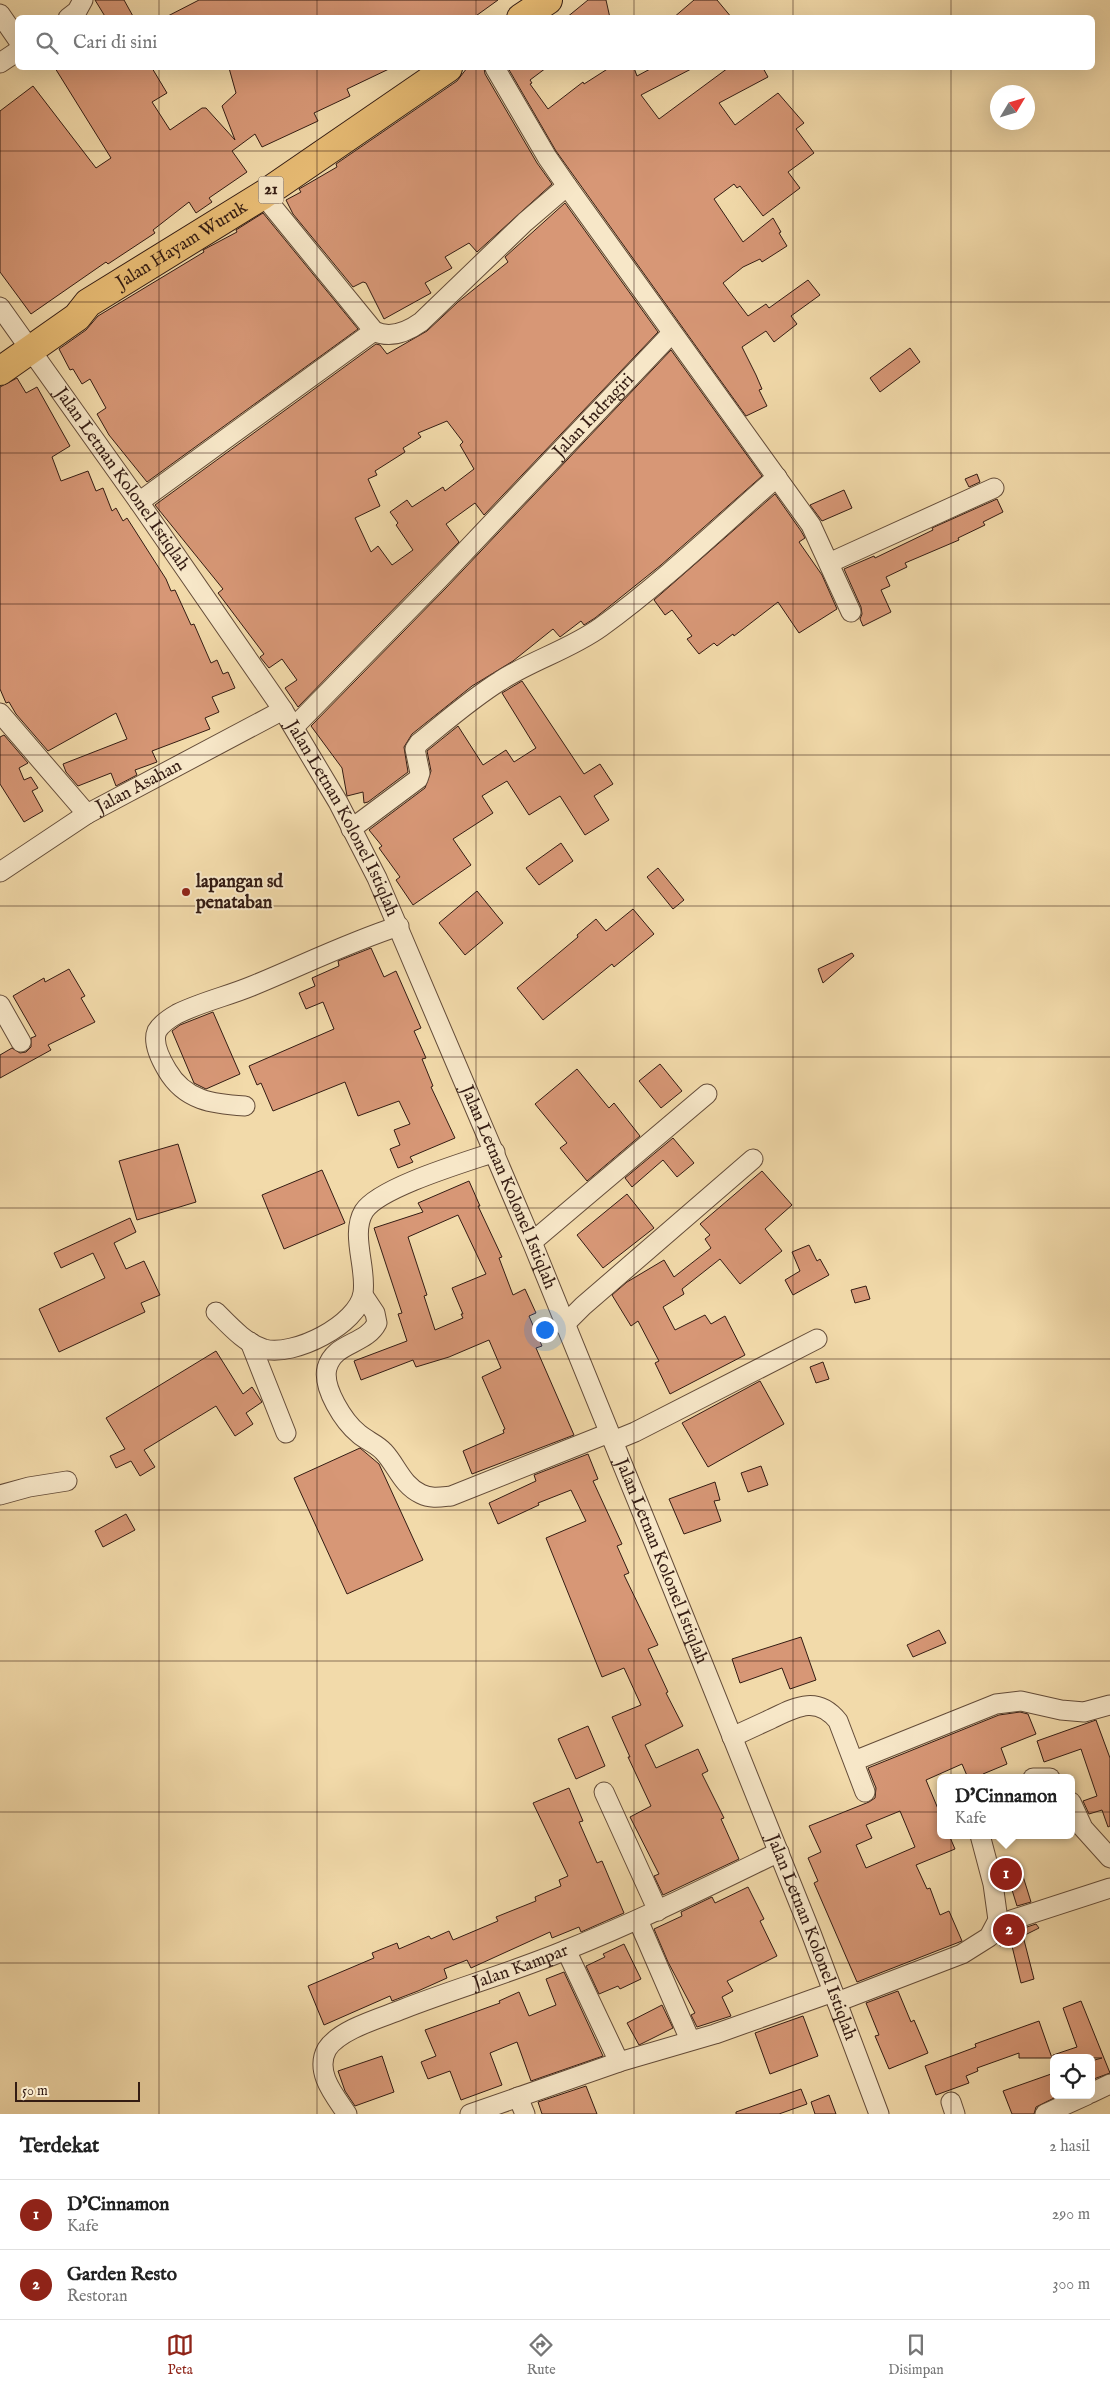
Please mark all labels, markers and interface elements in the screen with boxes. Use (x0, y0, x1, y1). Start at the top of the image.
search box (15, 15, 1095, 70)
icon: search (33, 29, 61, 57)
text: Cari di sini (73, 31, 157, 55)
north arrow (990, 85, 1035, 130)
road number: 21 (258, 176, 284, 204)
street label: Jalan Hayam Wuruk (110, 196, 252, 295)
street label: Jalan Indragiri (547, 368, 639, 464)
street label: Jalan Letnan Kolonel Istiqlah (48, 381, 195, 576)
street label: Jalan Letnan Kolonel Istiqlah (279, 714, 404, 920)
street label: Jalan Asahan (90, 754, 186, 820)
place label: lapangan sd penataban (195, 871, 283, 915)
marker: lapangan sd penataban (180, 886, 192, 898)
street label: Jalan Letnan Kolonel Istiqlah (454, 1080, 562, 1293)
your location (532, 1317, 558, 1343)
street label: Jalan Letnan Kolonel Istiqlah (609, 1453, 713, 1667)
popup (937, 1774, 1075, 1839)
text: D'Cinnamon (955, 1785, 1057, 1809)
text: Kafe (955, 1809, 986, 1829)
street label: Jalan Letnan Kolonel Istiqlah (760, 1829, 862, 2044)
pin: 1 (990, 1855, 1022, 1893)
pin: 2 (993, 1911, 1025, 1949)
street label: Jalan Kampar (468, 1939, 572, 1995)
map controls (1050, 2054, 1095, 2099)
button: locate (1050, 2054, 1095, 2099)
scale bar (15, 2079, 140, 2102)
text: 50 m (22, 2082, 48, 2100)
text: Terdekat (20, 2133, 99, 2160)
text: 2 hasil (1049, 2137, 1090, 2157)
text: D'Cinnamon (67, 2193, 169, 2217)
text: 1 (33, 2205, 39, 2225)
text: 290 m (1052, 2205, 1090, 2225)
text: Kafe (67, 2217, 99, 2237)
text: Garden Resto (67, 2263, 177, 2287)
text: 2 (32, 2275, 40, 2295)
text: 300 m (1052, 2275, 1090, 2295)
text: Restoran (67, 2287, 127, 2307)
tab: Peta (166, 2331, 194, 2379)
tab: Rute (527, 2331, 556, 2379)
tab: Disimpan (888, 2331, 944, 2379)

